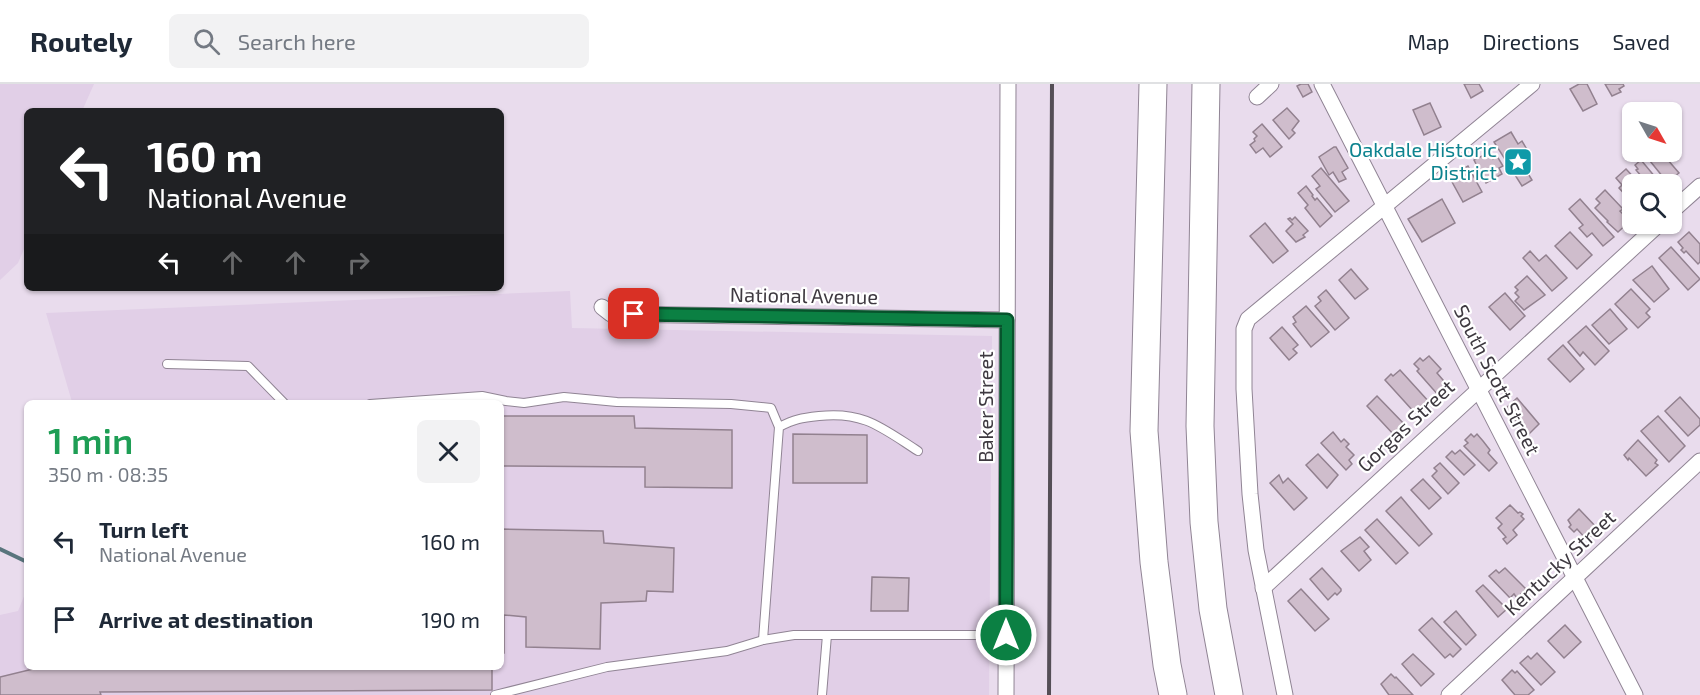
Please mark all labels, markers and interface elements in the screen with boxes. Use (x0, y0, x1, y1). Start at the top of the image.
search box (169, 14, 589, 68)
text: Routely (30, 24, 133, 58)
icon: search (190, 25, 223, 58)
text: Search here (238, 28, 356, 54)
text: Map (1407, 29, 1450, 54)
text: Directions (1483, 29, 1579, 54)
text: Saved (1612, 29, 1670, 54)
north arrow (1622, 102, 1682, 162)
map controls (1622, 102, 1682, 234)
text: 160 m (147, 130, 263, 180)
icon: left (48, 132, 126, 210)
place label: Oakdale Historic District (1349, 137, 1497, 184)
place icon: Oakdale Historic District (1502, 146, 1534, 178)
button: search (1622, 174, 1682, 234)
text: National Avenue (147, 181, 347, 213)
icon: left (153, 246, 186, 279)
icon: ahead (216, 246, 249, 279)
icon: ahead (279, 246, 312, 279)
icon: right (342, 246, 375, 279)
street label: National Avenue (730, 282, 878, 308)
pin (608, 288, 659, 339)
icon: arrive (617, 297, 650, 330)
street label: South Scott Street (1450, 301, 1546, 459)
street label: Baker Street (973, 351, 997, 463)
street label: Gorgas Street (1352, 374, 1459, 476)
text: 1 min (48, 418, 133, 461)
button: close (417, 420, 480, 483)
text: 350 m · 08:35 (48, 462, 168, 486)
street label: Kentucky Street (1499, 504, 1620, 620)
text: Turn left (99, 516, 188, 542)
icon: left (48, 525, 81, 558)
text: 160 m (421, 528, 480, 554)
text: National Avenue (99, 542, 247, 566)
icon: arrive (48, 603, 81, 636)
position arrow (974, 603, 1038, 667)
text: Arrive at destination (99, 606, 313, 632)
text: 190 m (421, 606, 480, 632)

